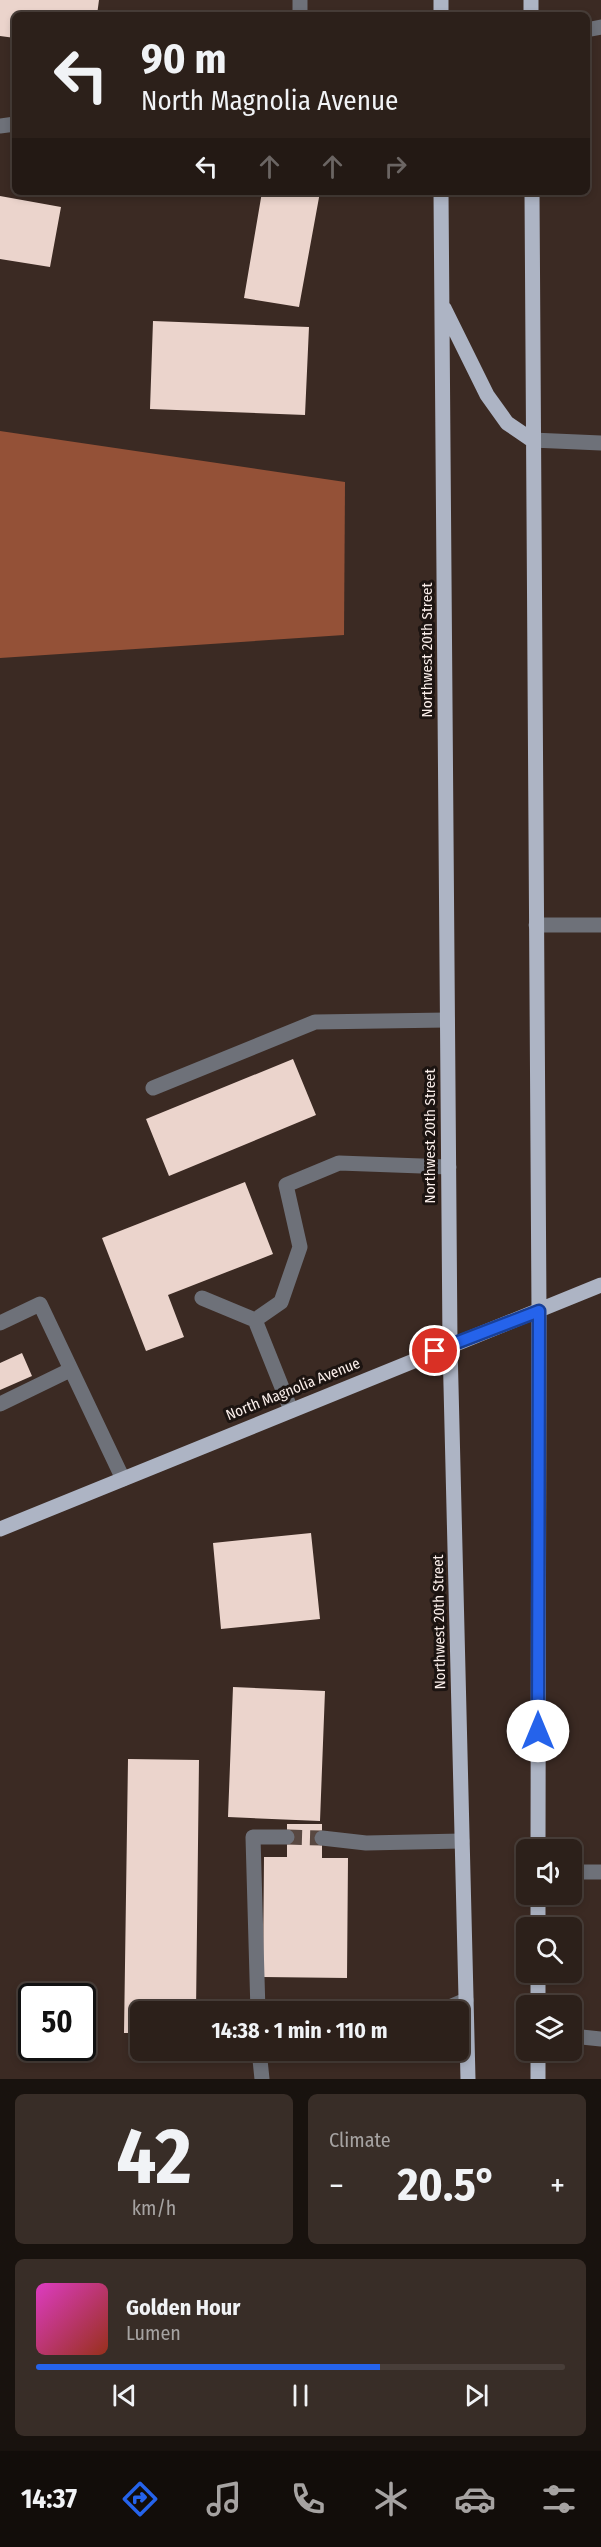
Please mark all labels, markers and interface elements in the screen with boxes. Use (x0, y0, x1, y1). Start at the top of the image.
text: 90 m (141, 34, 226, 84)
icon: left (42, 36, 120, 114)
text: North Magnolia Avenue (141, 85, 398, 117)
icon: left (190, 150, 223, 183)
icon: ahead (253, 150, 286, 183)
icon: ahead (316, 150, 349, 183)
icon: right (379, 150, 412, 183)
street label: Northwest 20th Street (418, 583, 436, 717)
street label: Northwest 20th Street (421, 1069, 439, 1203)
pin (409, 1325, 460, 1376)
icon: arrive (418, 1334, 451, 1367)
street label: North Magnolia Avenue (223, 1354, 363, 1424)
street label: Northwest 20th Street (429, 1554, 449, 1690)
position arrow (506, 1699, 570, 1763)
map controls (516, 1839, 582, 2061)
button: sound (516, 1839, 582, 1905)
button: search (516, 1917, 582, 1983)
speed limit sign: 50 (18, 1983, 96, 2061)
button: layers (516, 1995, 582, 2061)
text: 14:38 · 1 min · 110 m (212, 2017, 387, 2044)
text: 42 (116, 2110, 192, 2204)
text: Climate (329, 2128, 391, 2152)
text: 20.5° (397, 2158, 496, 2212)
text: − (329, 2166, 344, 2206)
text: + (550, 2166, 565, 2206)
text: km/h (132, 2196, 176, 2220)
text: Golden Hour (126, 2294, 240, 2321)
text: Lumen (126, 2321, 181, 2345)
icon: previous (108, 2379, 141, 2412)
icon: pause (284, 2379, 317, 2412)
icon: next (460, 2379, 493, 2412)
icon: directions (119, 2478, 161, 2520)
icon: music (203, 2478, 245, 2520)
icon: phone (287, 2478, 329, 2520)
icon: climate (370, 2478, 412, 2520)
icon: car (454, 2478, 496, 2520)
icon: filters (538, 2478, 580, 2520)
text: 14:37 (21, 2483, 77, 2515)

